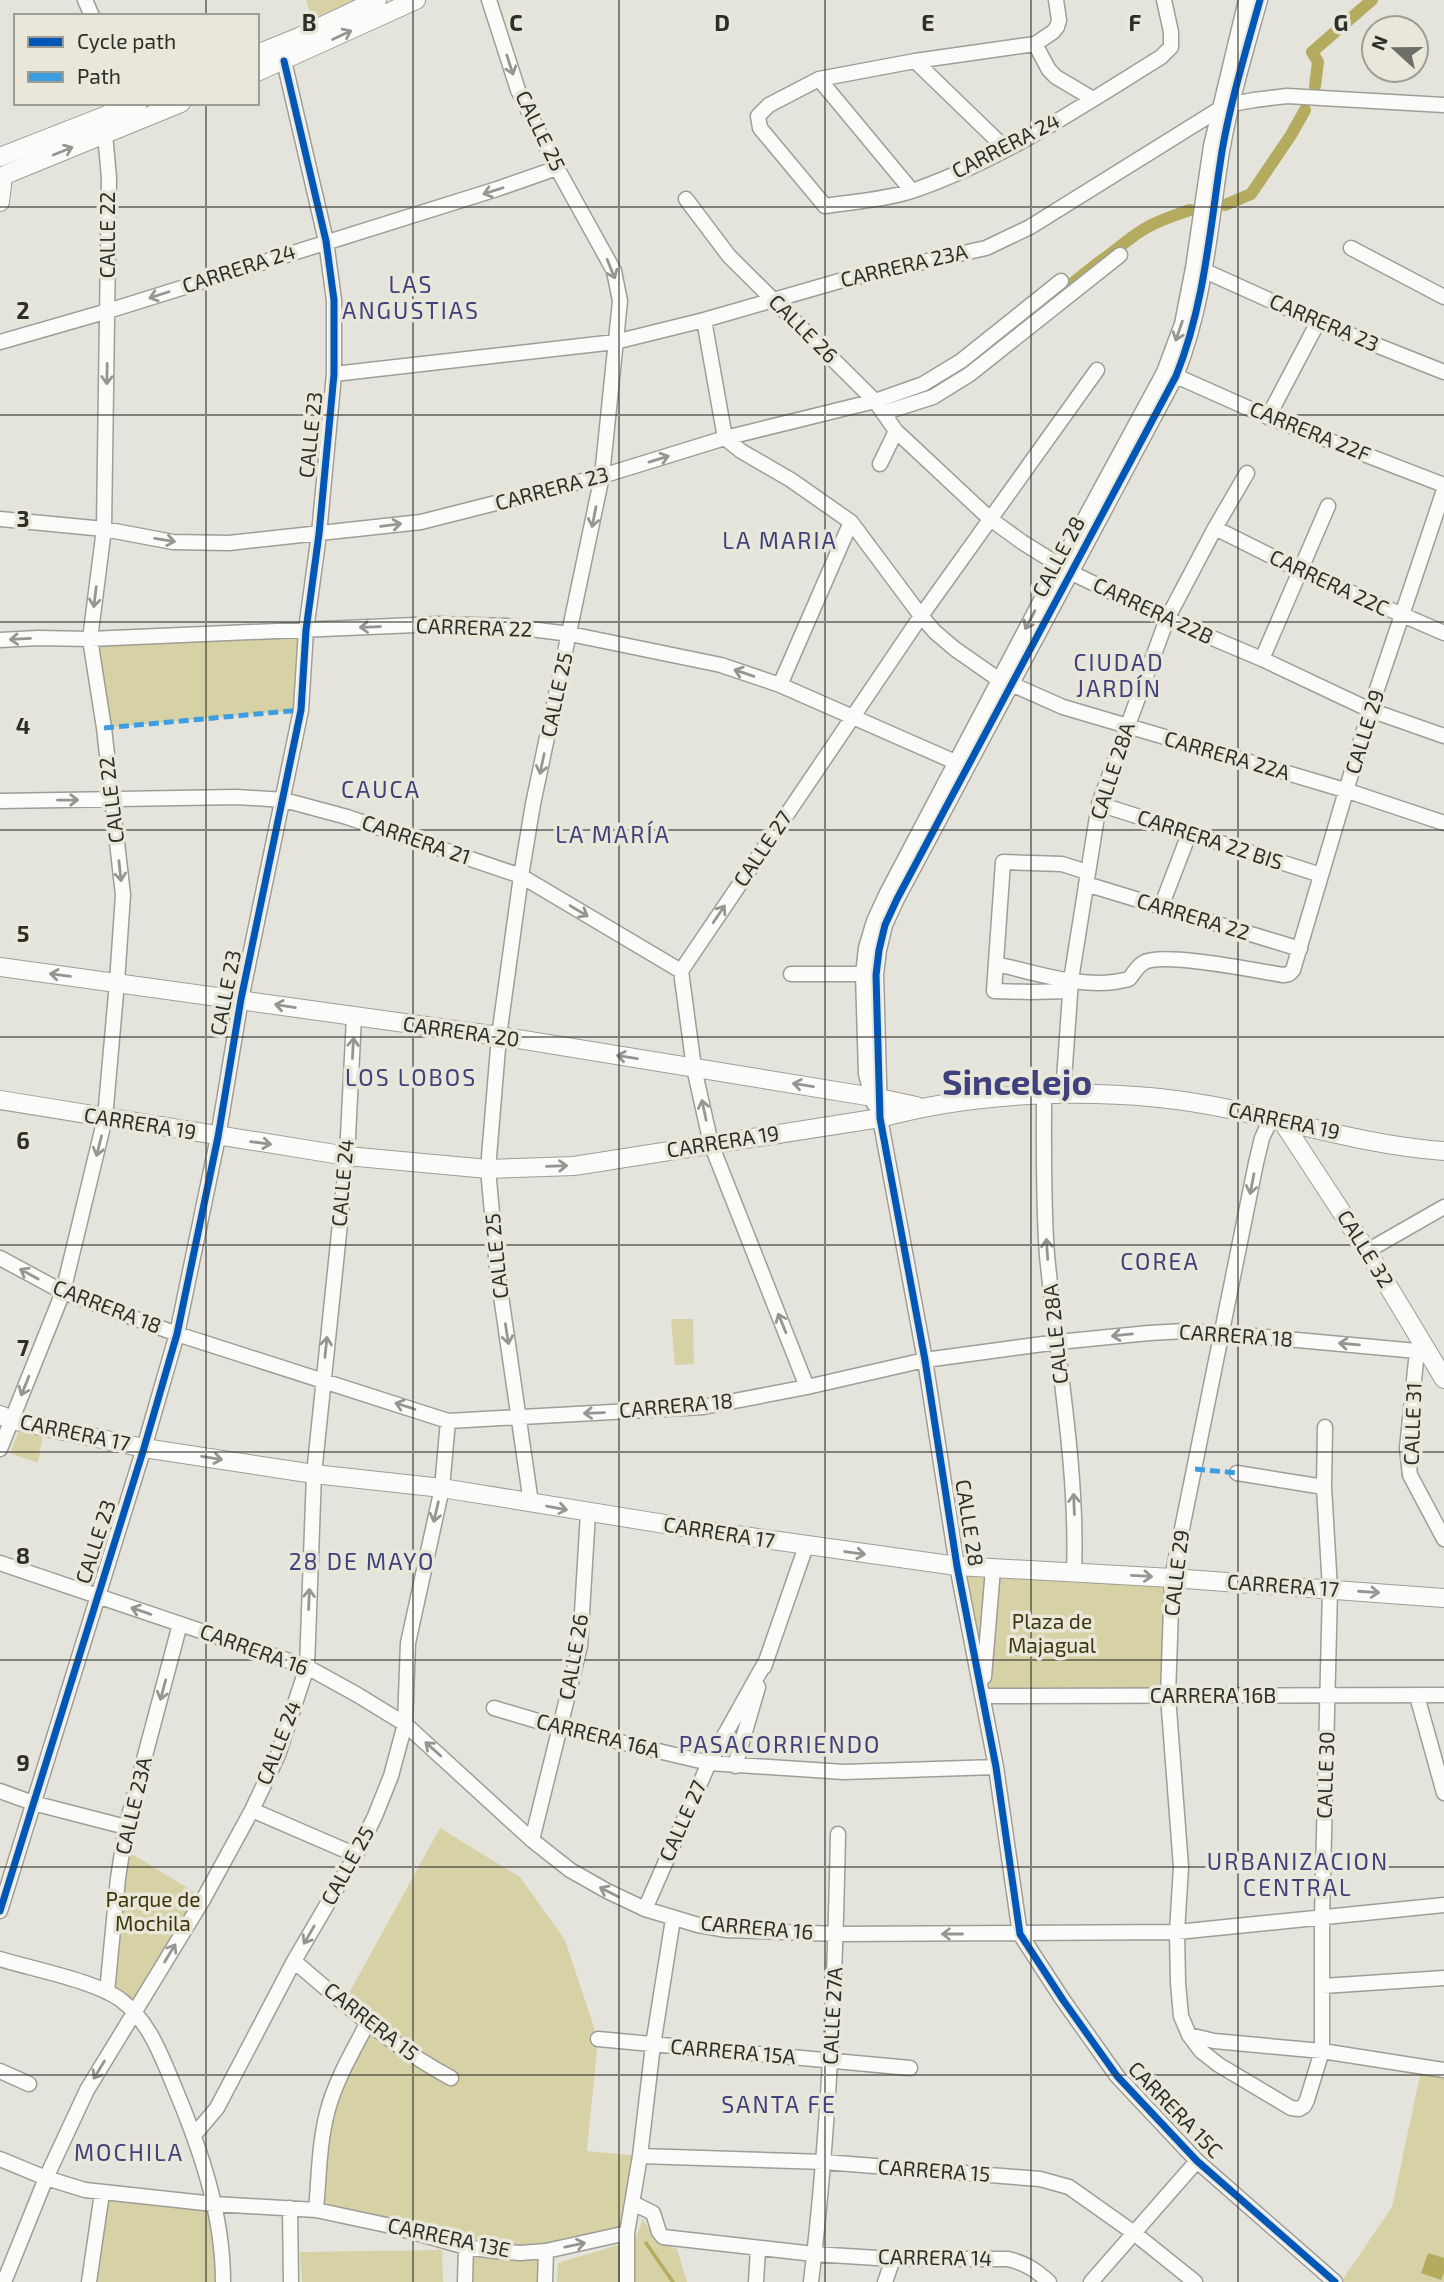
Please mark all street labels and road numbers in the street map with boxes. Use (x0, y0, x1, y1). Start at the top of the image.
street label: CALLE 25 (511, 86, 571, 175)
street label: CARRERA 24 (947, 107, 1063, 183)
street label: CALLE 22 (94, 192, 119, 278)
street label: CARRERA 24 (179, 238, 298, 298)
street label: CARRERA 23A (838, 238, 970, 291)
street label: CARRERA 23 (1266, 287, 1383, 356)
street label: CALLE 26 (765, 288, 844, 367)
street label: CALLE 23 (293, 391, 326, 479)
street label: CARRERA 22F (1247, 395, 1375, 466)
street label: CARRERA 23 (492, 460, 611, 515)
street label: CALLE 28 (1026, 512, 1089, 601)
street label: CARRERA 22C (1266, 543, 1393, 620)
street label: CARRERA 22B (1090, 571, 1218, 648)
street label: CARRERA 22 (415, 612, 533, 641)
street label: CALLE 25 (534, 650, 577, 739)
street label: CALLE 29 (1339, 686, 1388, 777)
street label: CALLE 28A (1084, 719, 1139, 822)
street label: CARRERA 22A (1162, 725, 1293, 784)
street label: CALLE 22 (93, 756, 128, 845)
street label: CARRERA 22 BIS (1135, 803, 1286, 874)
street label: CALLE 27 (727, 805, 796, 891)
street label: CARRERA 21 (359, 808, 474, 869)
street label: CARRERA 22 (1134, 887, 1253, 945)
street label: CALLE 23 (204, 948, 245, 1038)
street label: CARRERA 20 (401, 1010, 521, 1051)
street label: CARRERA 19 (1226, 1096, 1342, 1144)
street label: CARRERA 19 (82, 1101, 198, 1144)
street label: CARRERA 19 (665, 1119, 781, 1162)
street label: CALLE 24 (325, 1138, 358, 1228)
street label: CALLE 32 (1333, 1205, 1400, 1292)
street label: CALLE 25 (479, 1212, 512, 1300)
street label: CARRERA 18 (50, 1273, 165, 1338)
street label: CALLE 28A (1037, 1283, 1072, 1386)
street label: CARRERA 18 (1178, 1318, 1294, 1351)
street label: CALLE 31 (1398, 1382, 1425, 1466)
street label: CARRERA 18 (618, 1387, 734, 1422)
street label: CARRERA 17 (18, 1408, 133, 1455)
street label: CALLE 28 (951, 1478, 990, 1568)
street label: CALLE 23 (69, 1497, 120, 1587)
street label: CARRERA 17 (662, 1510, 777, 1553)
street label: CALLE 29 (1158, 1528, 1193, 1617)
street label: CARRERA 17 (1226, 1568, 1340, 1601)
street label: CALLE 26 (553, 1612, 592, 1702)
street label: CARRERA 16 (197, 1617, 312, 1680)
street label: CARRERA 16B (1150, 1682, 1276, 1707)
street label: CALLE 24 (250, 1697, 305, 1788)
street label: CARRERA 16A (534, 1707, 663, 1762)
street label: CALLE 30 (1310, 1731, 1339, 1819)
street label: CALLE 23A (109, 1754, 156, 1857)
street label: CALLE 27 (653, 1776, 711, 1865)
street label: CALLE 25 (315, 1822, 378, 1909)
street label: CARRERA 16 (700, 1909, 815, 1944)
street label: CALLE 27A (816, 1966, 847, 2065)
street label: CARRERA 15 (320, 1976, 424, 2065)
street label: CARRERA 15A (669, 2033, 797, 2068)
street label: CARRERA 15C (1124, 2055, 1228, 2162)
street label: CARRERA 15 (877, 2153, 991, 2186)
street label: CARRERA 13E (386, 2211, 513, 2262)
street label: CARRERA 14 (878, 2243, 992, 2270)

